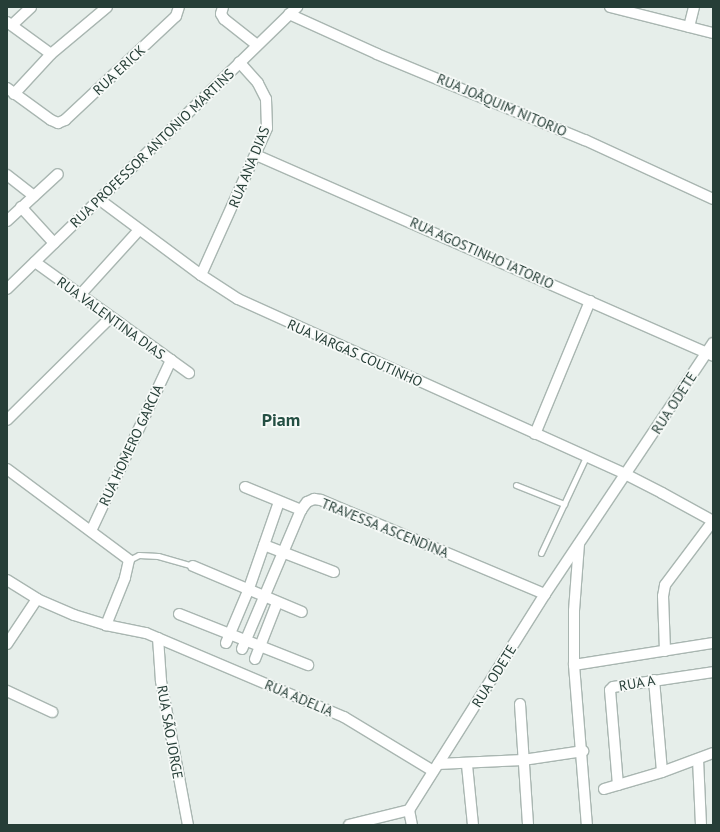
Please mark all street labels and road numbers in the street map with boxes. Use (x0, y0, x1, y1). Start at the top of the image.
street label: RUA ERICK (89, 41, 149, 99)
street label: RUA PROFESSOR ANTONIO MARTINS (66, 65, 238, 231)
street label: RUA JOÃQUIM NITORIO (434, 70, 570, 140)
street label: RUA ANA DIAS (225, 123, 273, 211)
street label: RUA AGOSTINHO IATORIO (407, 213, 557, 293)
street label: RUA VALENTINA DIAS (53, 273, 169, 363)
street label: RUA VARGAS COUTINHO (284, 315, 426, 391)
street label: RUA ODETE (648, 369, 700, 437)
street label: RUA HOMERO GARCIA (95, 381, 167, 509)
street label: TRAVESSA ASCENDINA (318, 495, 452, 561)
street label: RUA ODETE (468, 641, 520, 711)
street label: RUA A (617, 671, 657, 695)
street label: RUA ADELIA (262, 676, 336, 720)
street label: RUA SÃO JORGE (153, 684, 187, 780)

